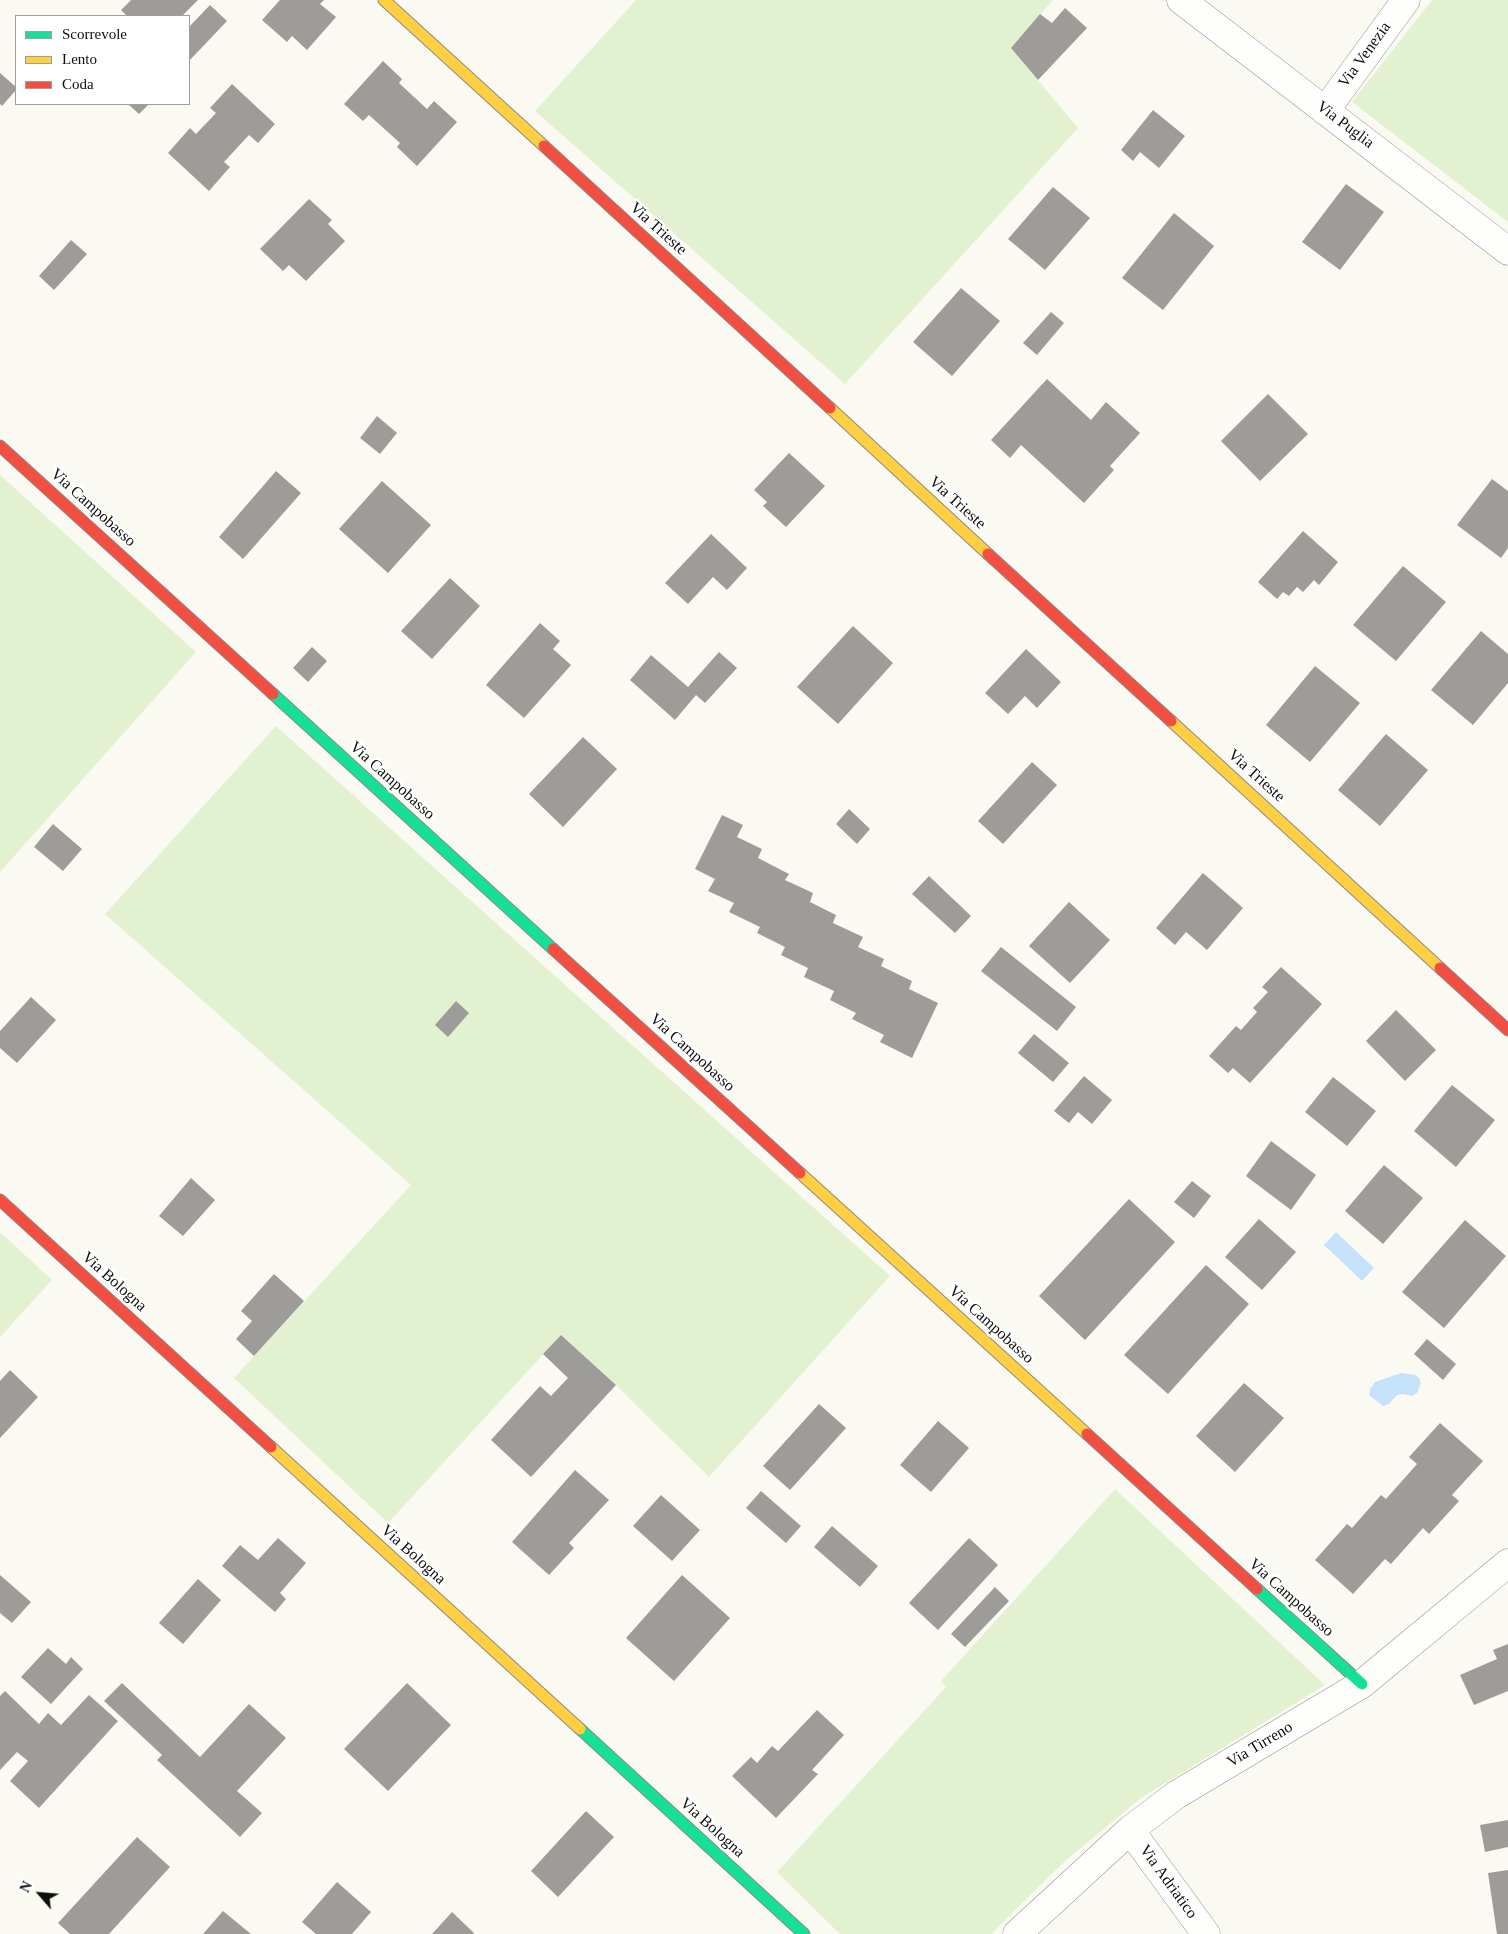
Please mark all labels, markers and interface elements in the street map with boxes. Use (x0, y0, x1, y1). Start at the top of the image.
legend (15, 15, 190, 105)
street label: Via Venezia (1335, 18, 1395, 92)
text: Scorrevole (62, 26, 127, 42)
text: Lento (62, 51, 97, 67)
text: Coda (62, 76, 94, 92)
street label: Via Puglia (1312, 97, 1378, 153)
street label: Via Trieste (626, 198, 690, 260)
street label: Via Campobasso (46, 465, 140, 551)
street label: Via Trieste (925, 472, 989, 534)
street label: Via Campobasso (345, 738, 439, 824)
street label: Via Trieste (1224, 745, 1288, 807)
street label: Via Campobasso (645, 1010, 739, 1096)
street label: Via Bologna (78, 1248, 150, 1316)
street label: Via Campobasso (944, 1282, 1038, 1368)
street label: Via Bologna (377, 1521, 449, 1589)
street label: Via Campobasso (1244, 1555, 1338, 1641)
street label: Via Tirreno (1224, 1718, 1296, 1772)
street label: Via Bologna (676, 1794, 748, 1862)
street label: Via Adriatico (1135, 1841, 1201, 1923)
north arrow (15, 1869, 65, 1919)
text: N (17, 1879, 35, 1895)

